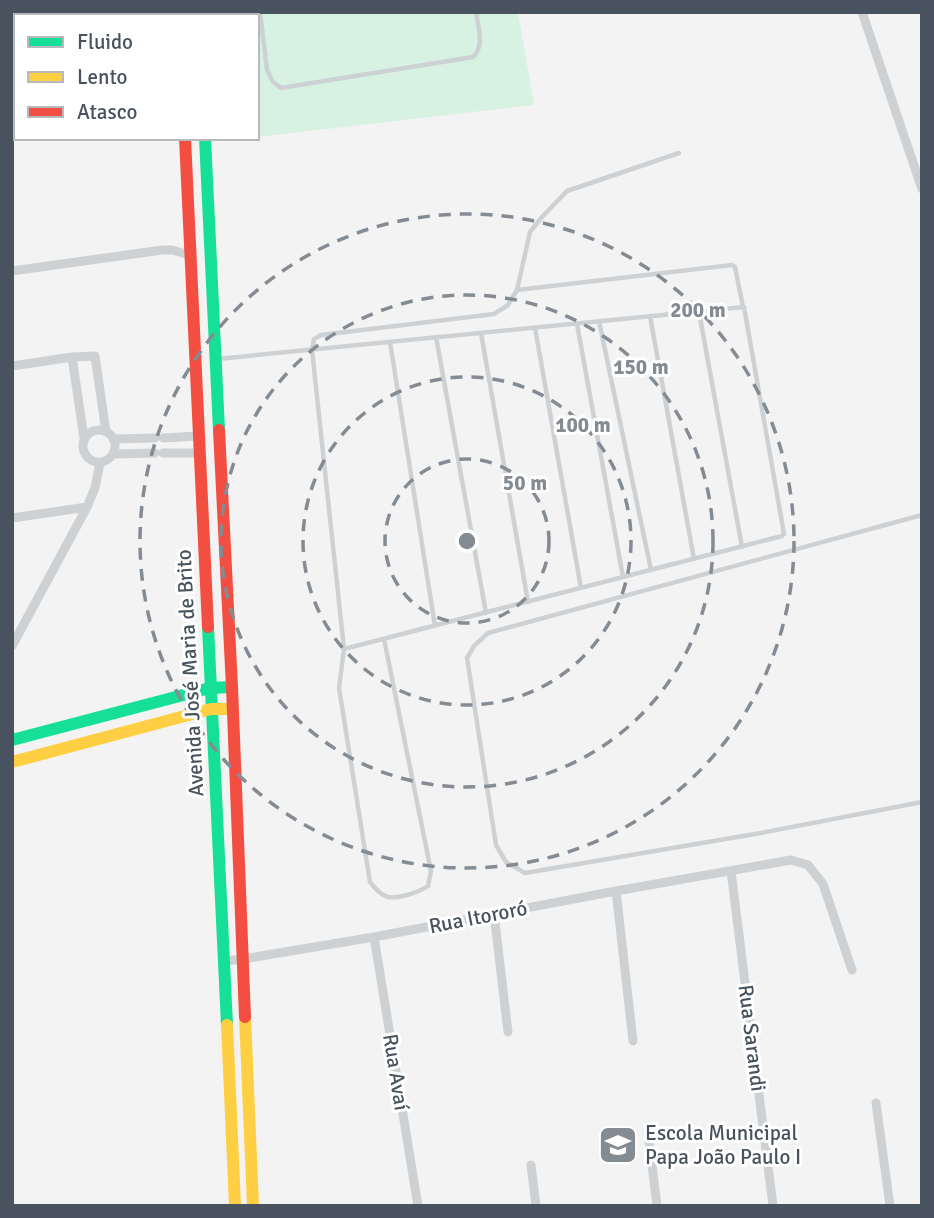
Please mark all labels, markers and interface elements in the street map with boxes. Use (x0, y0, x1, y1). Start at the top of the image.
legend (14, 14, 259, 140)
text: Fluido (77, 29, 133, 55)
text: Lento (77, 64, 127, 90)
text: Atasco (77, 99, 137, 125)
text: 200 m (670, 297, 726, 323)
text: 150 m (613, 354, 669, 380)
text: 100 m (555, 412, 611, 438)
text: 50 m (503, 470, 547, 496)
centre of rings (455, 529, 479, 553)
street label: Avenida José Maria de Brito (171, 549, 209, 797)
street label: Rua Itororó (427, 895, 529, 939)
street label: Rua Sarandi (733, 983, 771, 1093)
street label: Rua Avaí (377, 1032, 415, 1113)
place label: Escola Municipal Papa João Paulo I (645, 1120, 801, 1170)
school or university icon: Escola Municipal Papa João Paulo I (597, 1124, 639, 1166)

